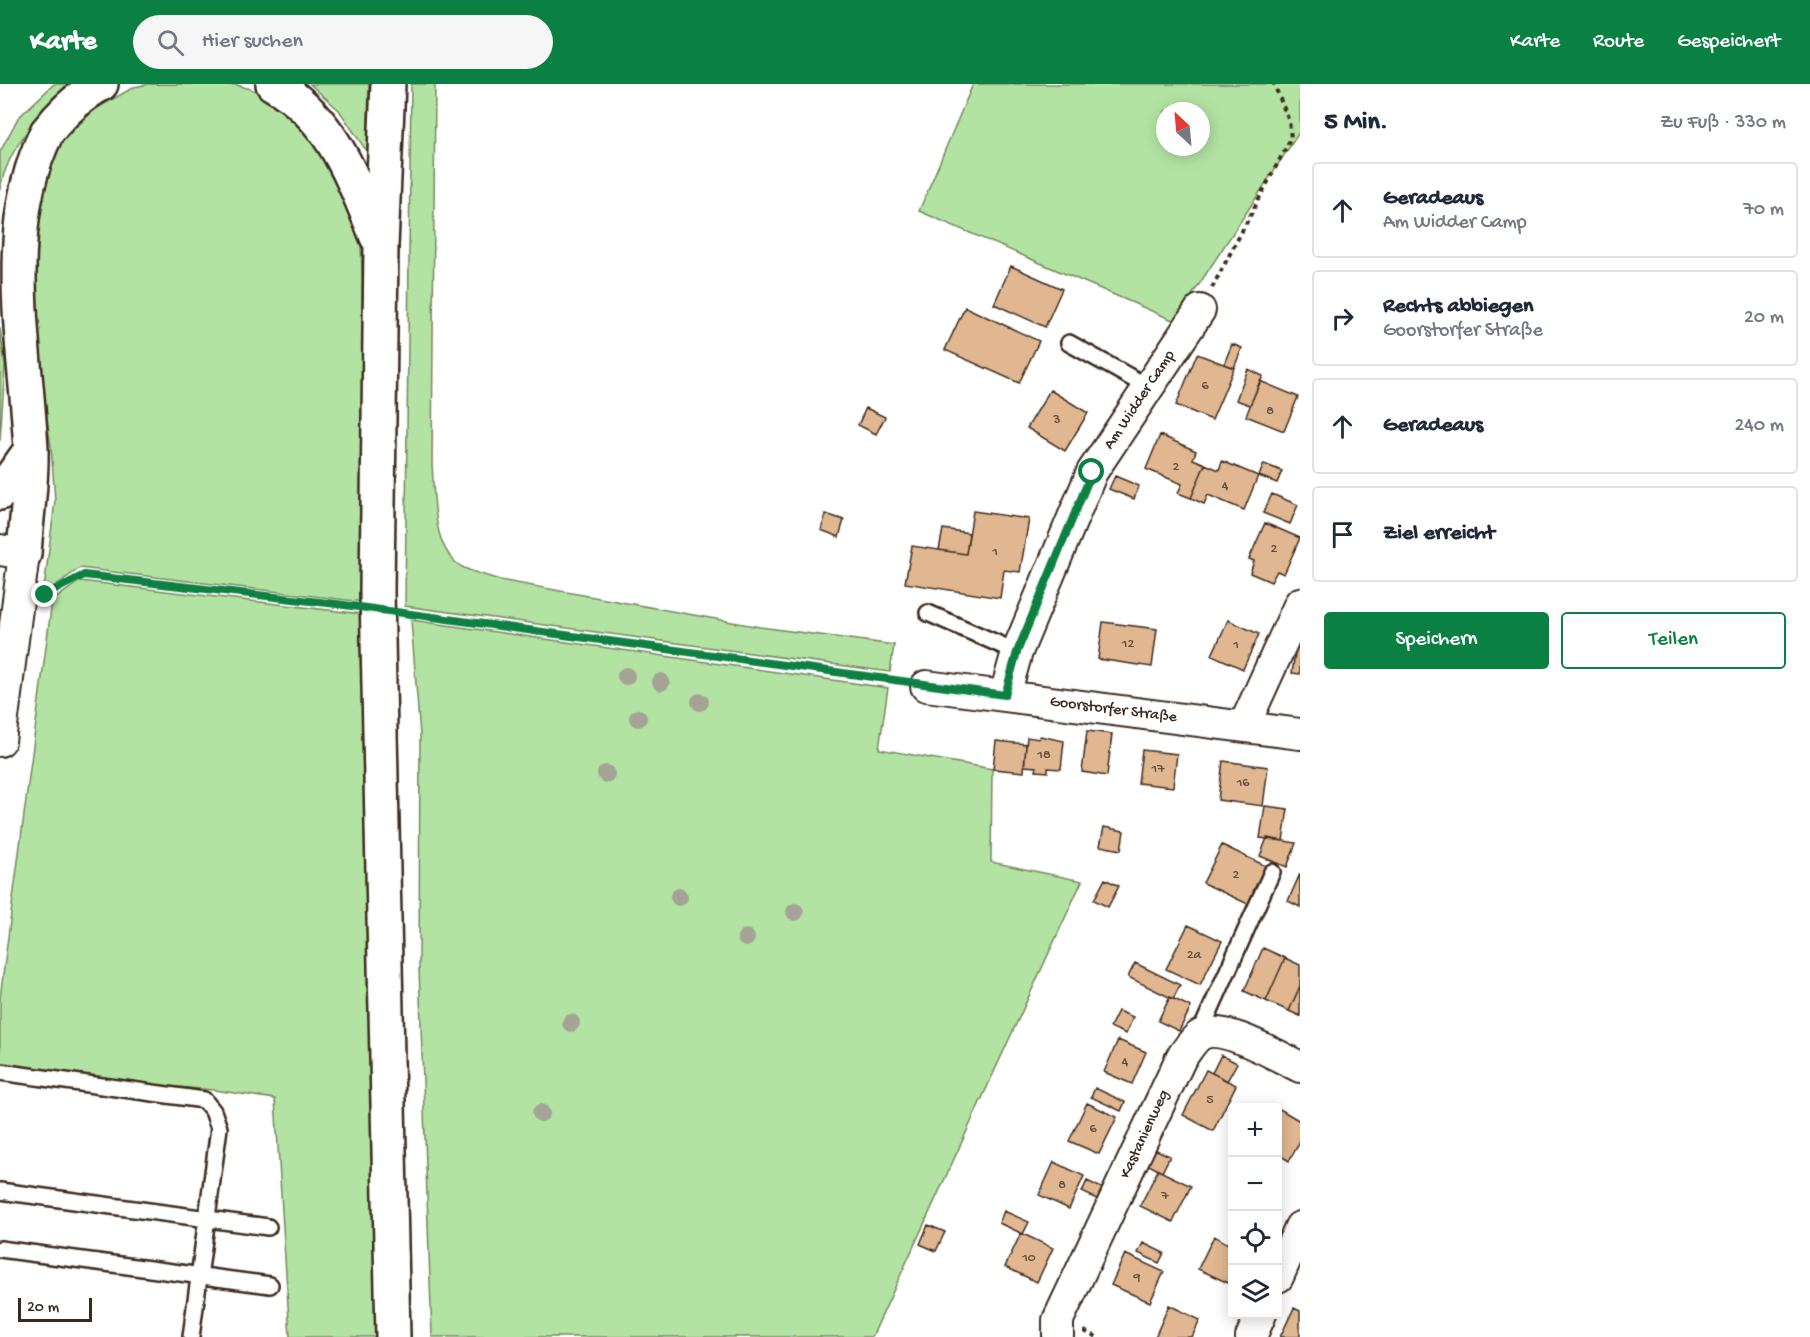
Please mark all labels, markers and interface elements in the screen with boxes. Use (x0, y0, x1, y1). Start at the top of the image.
search box (133, 15, 553, 69)
text: Karte (30, 26, 97, 59)
icon: search (154, 26, 187, 59)
text: Hier suchen (202, 29, 303, 55)
text: Karte (1510, 30, 1560, 55)
text: Route (1593, 30, 1644, 55)
text: Gespeichert (1677, 30, 1780, 55)
north arrow (1156, 102, 1210, 156)
text: 5 Min. (1324, 108, 1388, 139)
text: Zu Fuß · 330 m (1660, 112, 1786, 135)
text: Geradeaus (1383, 186, 1483, 212)
icon: ahead (1326, 194, 1359, 227)
text: 70 m (1743, 199, 1784, 222)
text: Am Widder Camp (1383, 212, 1527, 235)
text: Rechts abbiegen (1383, 294, 1533, 320)
icon: right (1326, 302, 1359, 335)
text: 20 m (1744, 307, 1784, 330)
text: Goorstorfer Straße (1383, 320, 1543, 343)
street label: Am Widder Camp (1100, 347, 1180, 453)
house number: 6 (1201, 378, 1209, 395)
house number: 8 (1266, 403, 1274, 420)
icon: ahead (1326, 410, 1359, 443)
house number: 3 (1052, 412, 1061, 429)
text: Geradeaus (1383, 413, 1483, 439)
text: 240 m (1734, 415, 1784, 438)
route start (1078, 458, 1104, 484)
house number: 2 (1173, 459, 1180, 476)
house number: 4 (1222, 478, 1229, 495)
icon: arrive (1326, 518, 1359, 551)
text: Ziel erreicht (1383, 521, 1495, 547)
house number: 2 (1271, 541, 1278, 558)
house number: 1 (991, 544, 998, 561)
route end (31, 581, 57, 607)
button: Speichern (1324, 612, 1549, 669)
button: Teilen (1561, 612, 1786, 669)
house number: 12 (1121, 636, 1134, 653)
house number: 1 (1232, 637, 1239, 654)
street label: Goorstorfer Straße (1049, 692, 1179, 728)
house number: 18 (1036, 747, 1051, 764)
house number: 17 (1151, 761, 1165, 778)
house number: 16 (1236, 775, 1250, 792)
house number: 2 (1233, 867, 1240, 884)
house number: 2a (1187, 947, 1203, 964)
house number: 4 (1122, 1054, 1129, 1071)
street label: Kastanienweg (1116, 1087, 1174, 1182)
house number: 5 (1206, 1092, 1214, 1109)
map controls (1228, 1103, 1282, 1319)
button: + (1228, 1103, 1282, 1157)
house number: 6 (1089, 1121, 1097, 1138)
button: − (1228, 1157, 1282, 1211)
house number: 8 (1058, 1177, 1066, 1194)
house number: 7 (1160, 1188, 1169, 1205)
button: locate (1228, 1211, 1282, 1265)
house number: 10 (1021, 1250, 1036, 1267)
button: layers (1228, 1265, 1282, 1319)
house number: 9 (1132, 1270, 1141, 1287)
scale bar (18, 1295, 92, 1322)
text: 20 m (27, 1299, 59, 1318)

